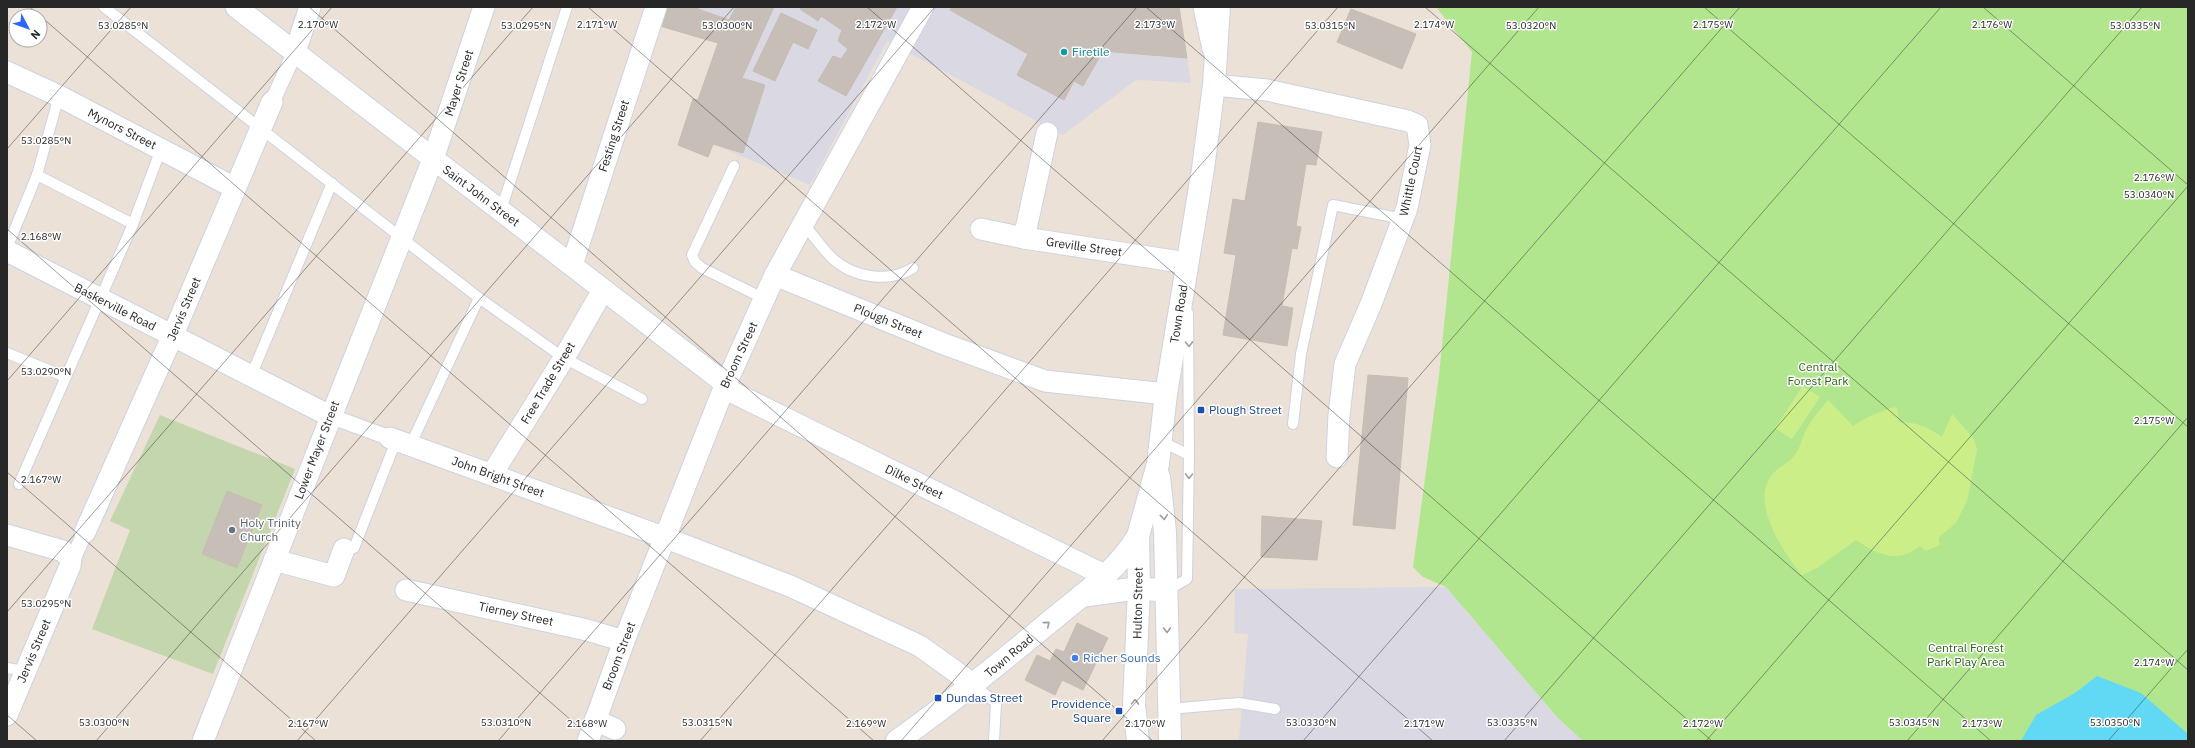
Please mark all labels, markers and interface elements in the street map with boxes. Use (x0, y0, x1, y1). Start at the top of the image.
north arrow (8, 8, 48, 48)
text: 2.170°W (298, 18, 338, 31)
text: 2.171°W (577, 18, 617, 31)
text: 2.172°W (856, 18, 896, 31)
text: 2.173°W (1135, 18, 1175, 31)
text: 2.174°W (1414, 18, 1454, 31)
text: 2.175°W (1693, 18, 1733, 31)
text: 2.176°W (1972, 18, 2012, 31)
text: 53.0285°N (98, 19, 148, 32)
text: 53.0295°N (501, 19, 551, 32)
text: 53.0300°N (702, 19, 752, 32)
text: 53.0315°N (1305, 19, 1355, 32)
text: 53.0320°N (1506, 19, 1556, 32)
text: 53.0335°N (2110, 19, 2160, 32)
text: N (28, 27, 43, 42)
place label: Firetile (1072, 44, 1110, 59)
marker: Firetile (1059, 47, 1069, 57)
street label: Mayer Street (441, 48, 476, 118)
street label: Festing Street (595, 98, 632, 174)
street label: Mynors Street (85, 105, 159, 152)
text: 53.0285°N (21, 134, 71, 147)
street label: Whittle Court (1396, 145, 1425, 217)
street label: Saint John Street (440, 162, 523, 229)
text: 2.176°W (2134, 171, 2174, 184)
text: 53.0340°N (2124, 188, 2174, 201)
text: 2.168°W (21, 230, 61, 243)
street label: Greville Street (1045, 234, 1123, 259)
street label: Jervis Street (163, 275, 204, 343)
street label: Baskerville Road (72, 280, 159, 334)
street label: Town Road (1166, 284, 1191, 344)
street label: Plough Street (852, 300, 925, 341)
street label: Broom Street (717, 319, 761, 391)
street label: Free Trade Street (517, 339, 578, 427)
one-way arrow (1185, 341, 1193, 347)
park label: Central Forest Park (1787, 359, 1849, 388)
text: 53.0290°N (21, 365, 71, 378)
street label: Lower Mayer Street (291, 398, 342, 501)
place label: Plough Street (1209, 402, 1282, 417)
marker: Plough Street (1196, 405, 1206, 415)
text: 2.175°W (2134, 414, 2174, 427)
street label: John Bright Street (450, 453, 547, 500)
street label: Dilke Street (883, 461, 946, 502)
text: 2.167°W (21, 473, 61, 486)
one-way arrow (1185, 473, 1193, 479)
one-way arrow (1159, 514, 1168, 520)
place label: Holy Trinity Church (240, 515, 301, 544)
marker: Holy Trinity Church (227, 525, 237, 535)
street label: Hulton Street (1129, 567, 1146, 639)
text: 53.0295°N (21, 597, 71, 610)
street label: Tierney Street (477, 598, 555, 629)
street label: Jervis Street (13, 617, 54, 685)
street label: Broom Street (599, 620, 638, 692)
one-way arrow (1042, 622, 1049, 629)
one-way arrow (1163, 627, 1171, 633)
street label: Town Road (981, 631, 1036, 680)
park label: Central Forest Park Play Area (1927, 640, 2006, 669)
place label: Richer Sounds (1083, 650, 1161, 665)
marker: Richer Sounds (1070, 653, 1080, 663)
text: 2.174°W (2134, 656, 2174, 669)
place label: Dundas Street (946, 690, 1023, 705)
marker: Dundas Street (933, 693, 943, 703)
place label: Providence Square (1051, 696, 1111, 725)
one-way arrow (1130, 699, 1139, 705)
marker: Providence Square (1114, 706, 1124, 716)
text: 53.0300°N (79, 716, 129, 729)
text: 53.0310°N (481, 716, 531, 729)
text: 53.0315°N (682, 716, 732, 729)
text: 53.0330°N (1286, 716, 1336, 729)
text: 53.0335°N (1487, 716, 1537, 729)
text: 53.0345°N (1889, 716, 1939, 729)
text: 53.0350°N (2090, 716, 2140, 729)
text: 2.167°W (288, 717, 328, 730)
text: 2.168°W (567, 717, 607, 730)
text: 2.169°W (846, 717, 886, 730)
text: 2.170°W (1125, 717, 1165, 730)
text: 2.171°W (1404, 717, 1444, 730)
text: 2.172°W (1683, 717, 1723, 730)
text: 2.173°W (1962, 717, 2002, 730)

